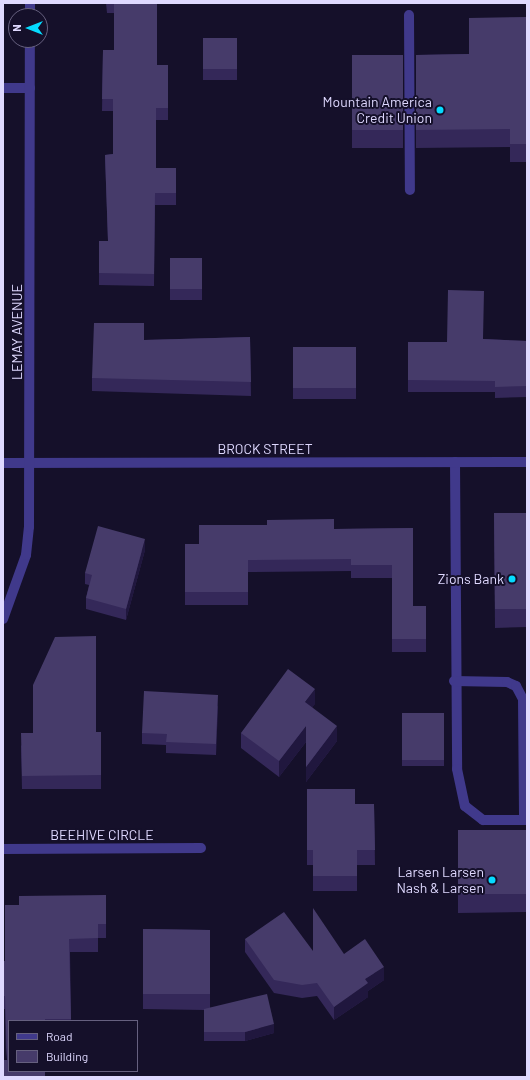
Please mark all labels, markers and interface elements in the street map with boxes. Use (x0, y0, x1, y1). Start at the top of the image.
north arrow (8, 8, 48, 48)
text: N (10, 24, 23, 32)
place label: Mountain America Credit Union (323, 94, 432, 126)
marker: Mountain America Credit Union (435, 105, 445, 115)
street label: LEMAY AVENUE (9, 284, 25, 380)
street label: BROCK STREET (217, 441, 313, 457)
place label: Zions Bank (438, 571, 504, 587)
marker: Zions Bank (507, 574, 517, 584)
street label: BEEHIVE CIRCLE (50, 827, 154, 843)
place label: Larsen Larsen Nash & Larsen (396, 864, 484, 896)
marker: Larsen Larsen Nash & Larsen (487, 875, 497, 885)
legend (8, 1020, 138, 1072)
text: Road (46, 1029, 73, 1043)
text: Building (46, 1049, 88, 1063)

